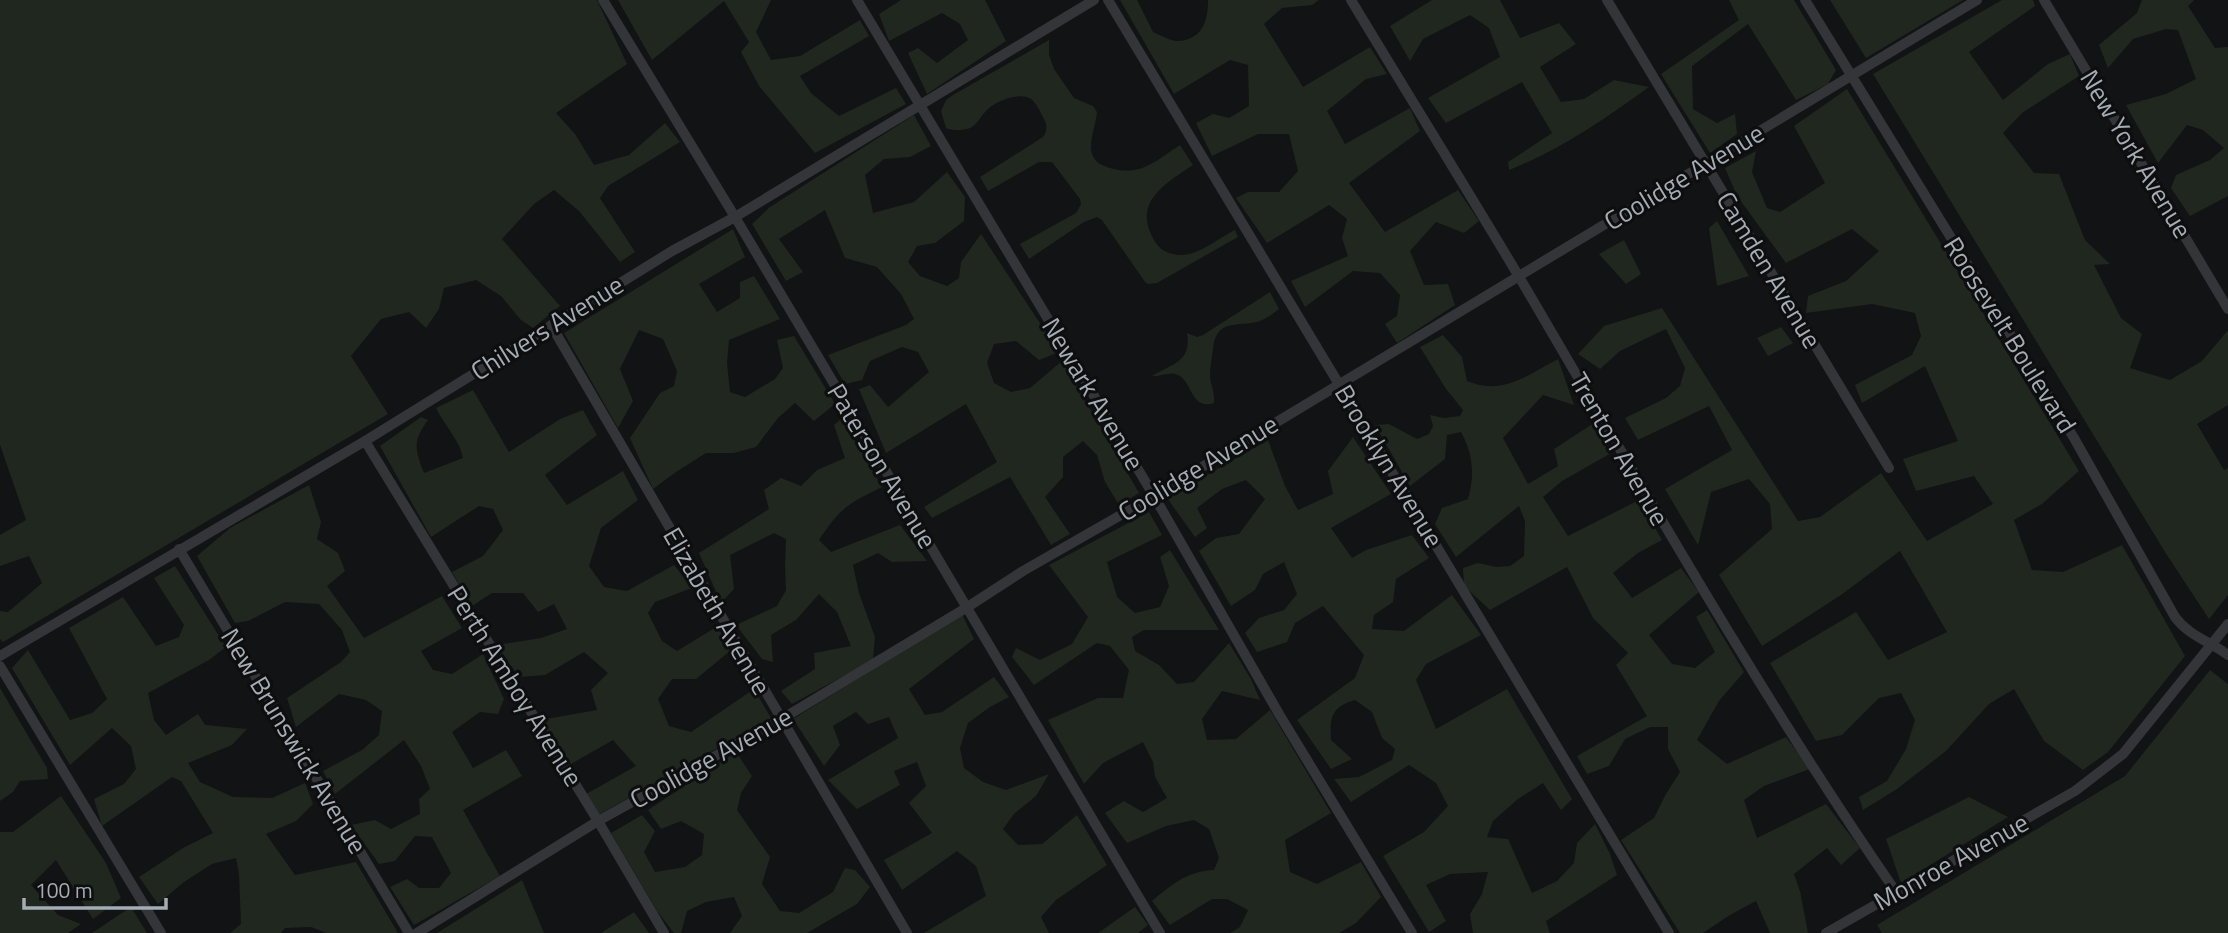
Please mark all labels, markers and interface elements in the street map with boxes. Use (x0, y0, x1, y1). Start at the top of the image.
street label: New York Avenue (2071, 62, 2202, 245)
street label: Coolidge Avenue (1596, 113, 1771, 240)
street label: Camden Avenue (1707, 184, 1832, 356)
street label: Roosevelt Boulevard (1934, 229, 2087, 440)
street label: Chilvers Avenue (463, 265, 631, 390)
street label: Newark Avenue (1033, 310, 1154, 477)
street label: Trenton Avenue (1560, 365, 1679, 533)
street label: Paterson Avenue (818, 376, 947, 556)
street label: Brooklyn Avenue (1325, 377, 1454, 555)
street label: Coolidge Avenue (1110, 404, 1285, 531)
street label: Elizabeth Avenue (654, 520, 781, 702)
street label: Perth Amboy Avenue (438, 578, 593, 794)
street label: New Brunswick Avenue (212, 621, 377, 861)
street label: Coolidge Avenue (622, 697, 799, 818)
street label: Monroe Avenue (1866, 803, 2035, 920)
scale bar (24, 866, 166, 910)
text: 100 m (35, 874, 92, 906)

